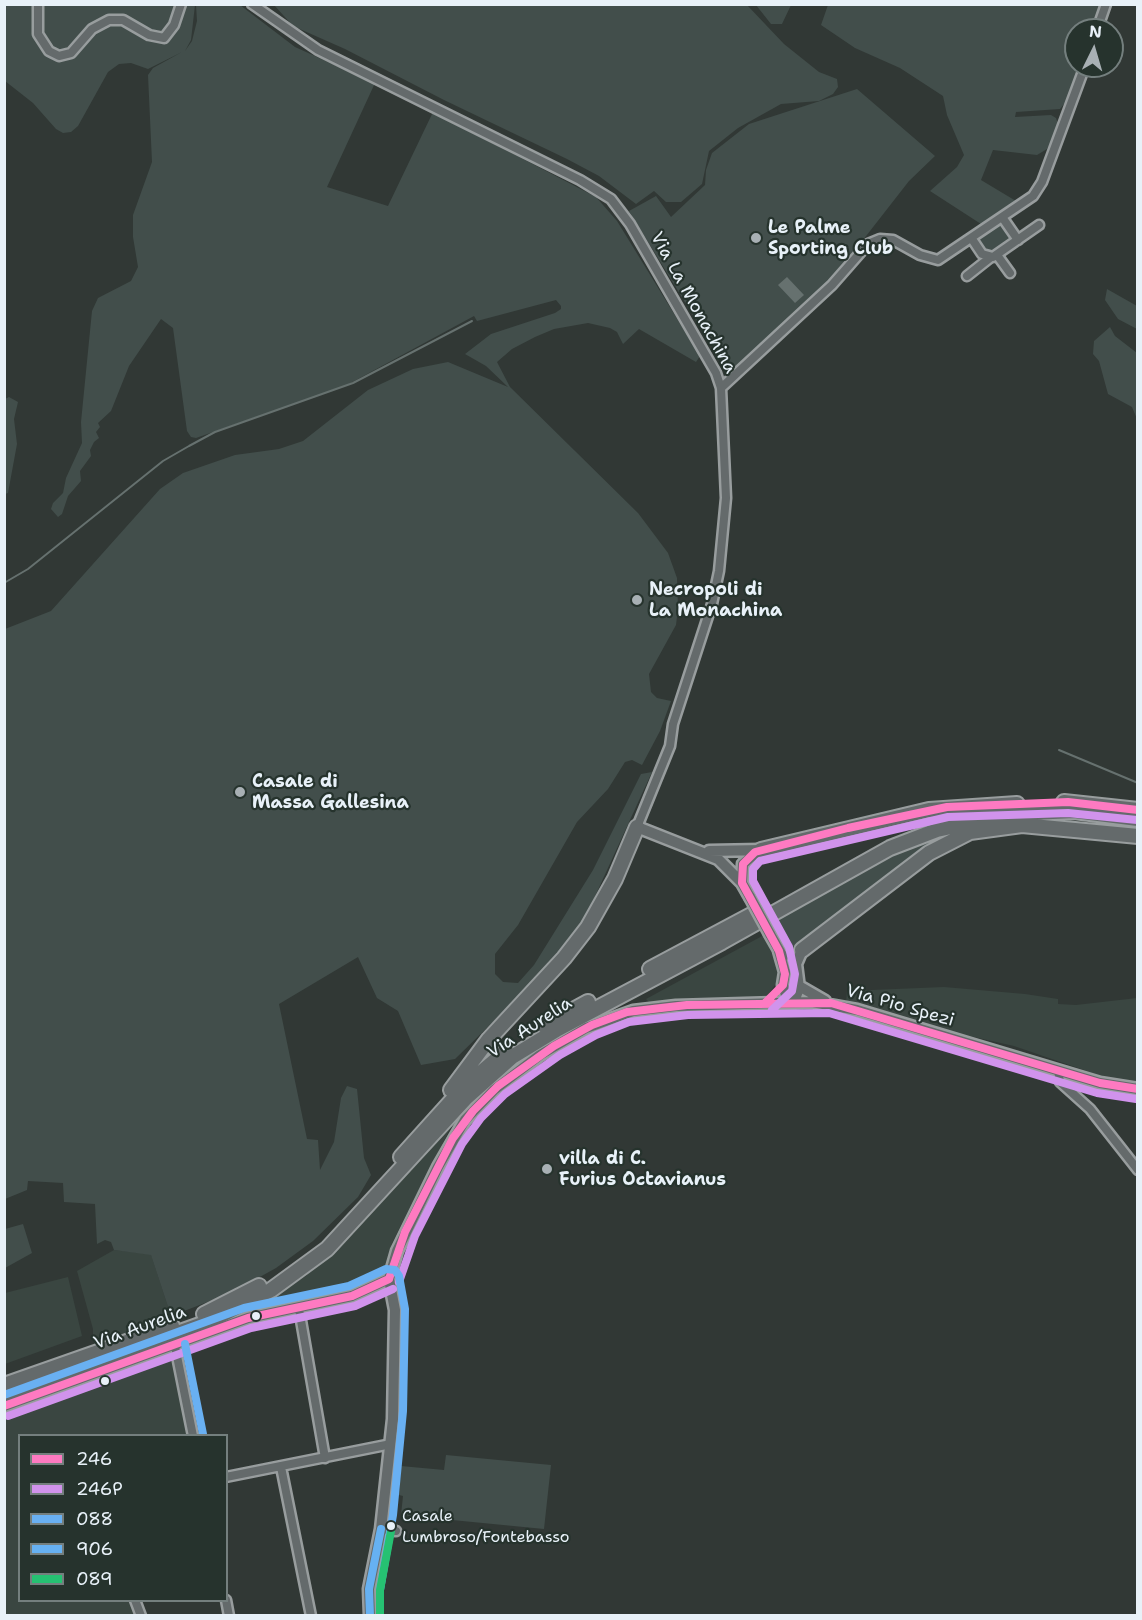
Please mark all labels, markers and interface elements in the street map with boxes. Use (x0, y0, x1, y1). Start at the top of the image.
north arrow (1064, 18, 1124, 78)
text: N (1088, 21, 1103, 43)
place label: Le Palme Sporting Club (768, 217, 893, 260)
street label: Via La Monachina (645, 229, 741, 377)
marker: Le Palme Sporting Club (749, 231, 763, 245)
place label: Necropoli di La Monachina (649, 579, 782, 622)
marker: Necropoli di La Monachina (630, 593, 644, 607)
place label: Casale di Massa Gallesina (252, 771, 409, 814)
marker: Casale di Massa Gallesina (233, 785, 247, 799)
street label: Via Pio Spezi (843, 980, 957, 1032)
street label: Via Aurelia (484, 993, 576, 1063)
place label: villa di C. Furius Octavianus (559, 1148, 726, 1190)
marker: villa di C. Furius Octavianus (540, 1162, 554, 1176)
street label: Via Aurelia (91, 1301, 189, 1355)
unlabelled marker (250, 1310, 262, 1322)
unlabelled marker (99, 1375, 111, 1387)
legend (18, 1434, 228, 1602)
text: 246 (76, 1447, 112, 1471)
text: 246P (76, 1477, 123, 1501)
text: 088 (76, 1507, 113, 1531)
place label: Casale Lumbroso/Fontebasso (402, 1507, 570, 1545)
marker: Casale Lumbroso/Fontebasso (385, 1520, 397, 1532)
text: 906 (76, 1537, 113, 1561)
text: 089 (76, 1567, 113, 1591)

